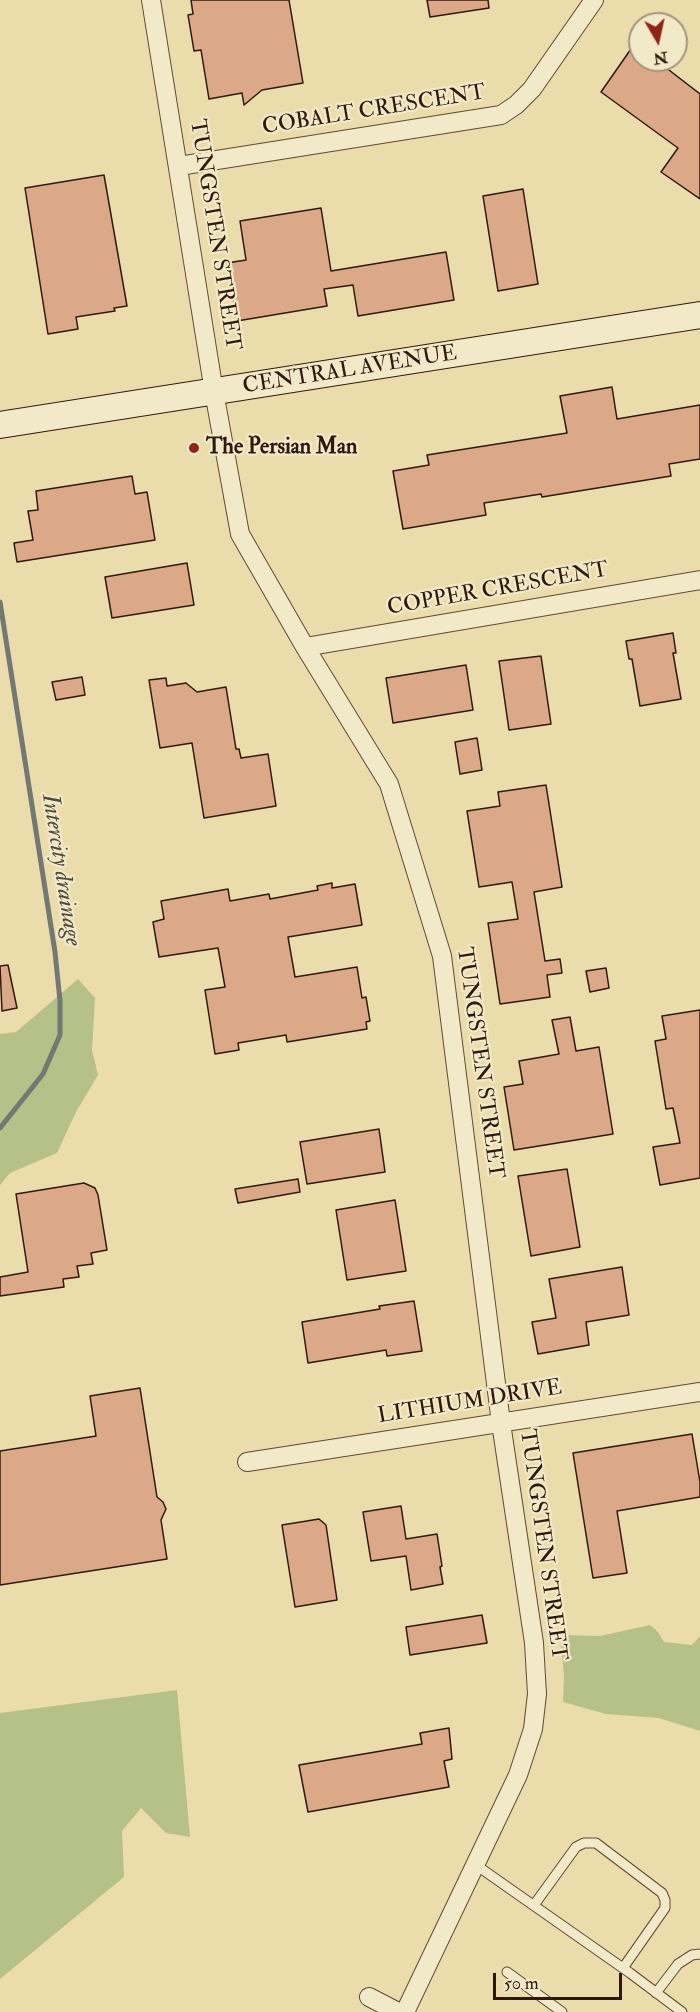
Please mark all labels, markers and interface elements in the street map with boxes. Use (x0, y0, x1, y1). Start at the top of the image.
north arrow (628, 12, 688, 72)
text: N (652, 47, 669, 69)
street label: COBALT CRESCENT (260, 80, 488, 142)
street label: TUNGSTEN STREET (183, 117, 245, 353)
street label: CENTRAL AVENUE (241, 341, 459, 401)
place label: The Persian Man (206, 435, 357, 461)
marker: The Persian Man (187, 441, 201, 455)
street label: COPPER CRESCENT (385, 558, 611, 622)
water label: Intercity drainage (34, 792, 86, 948)
street label: TUNGSTEN STREET (450, 945, 508, 1181)
street label: LITHIUM DRIVE (376, 1375, 564, 1431)
street label: TUNGSTEN STREET (513, 1427, 571, 1663)
scale bar (496, 1961, 625, 1999)
text: 50 m (504, 1972, 539, 1995)

